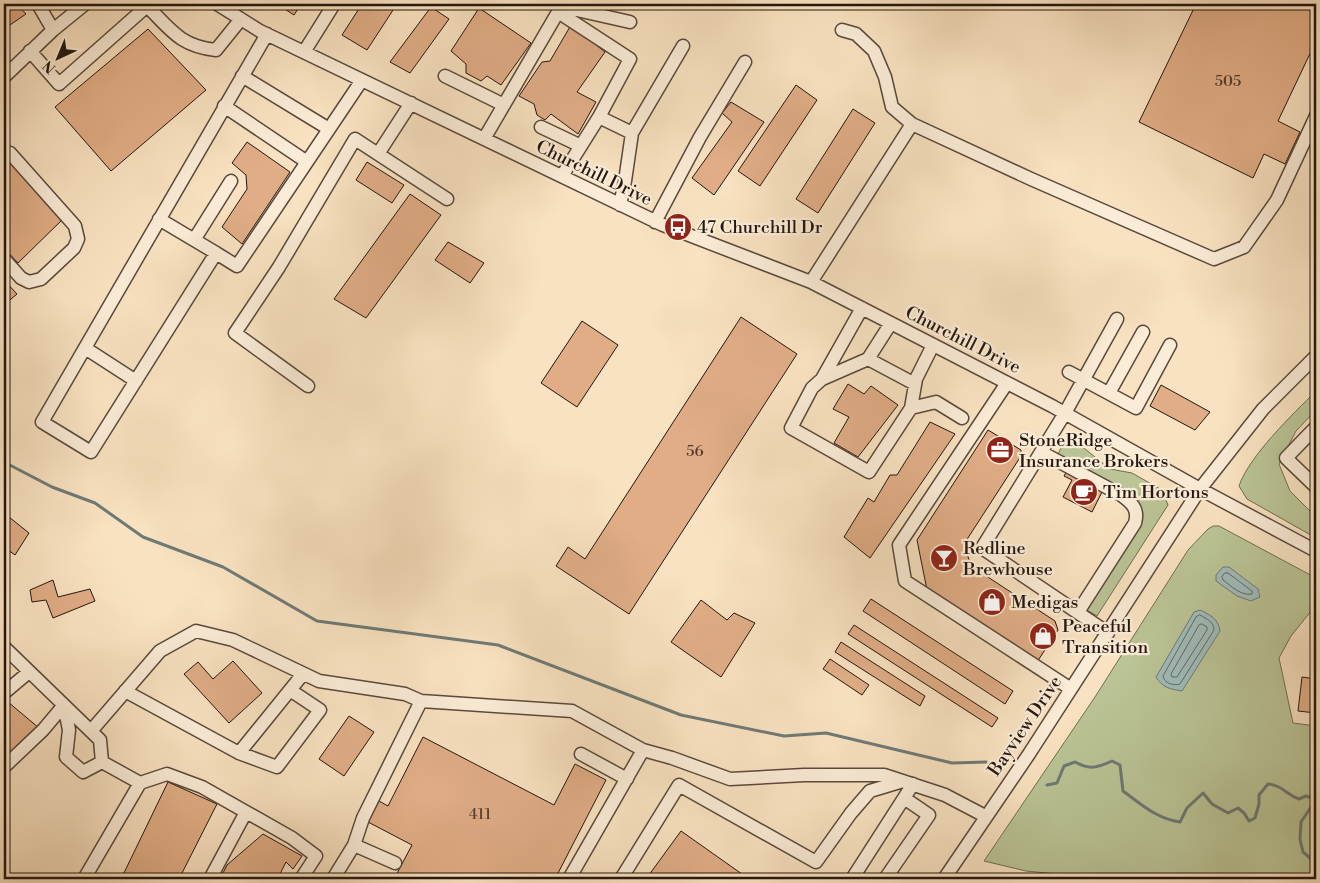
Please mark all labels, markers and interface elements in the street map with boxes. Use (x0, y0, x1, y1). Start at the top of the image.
north arrow (32, 32, 82, 82)
text: N (39, 56, 60, 77)
house number: 505 (1215, 72, 1241, 91)
street label: Churchill Drive (532, 135, 656, 211)
bus stop icon: 47 Churchill Dr (663, 212, 693, 242)
place label: 47 Churchill Dr (697, 216, 823, 239)
street label: Churchill Drive (901, 301, 1025, 379)
place label: StoneRidge Insurance Brokers (1019, 429, 1169, 473)
office icon: StoneRidge Insurance Brokers (985, 435, 1015, 465)
house number: 56 (686, 442, 704, 461)
cafe icon: Tim Hortons (1069, 477, 1099, 507)
place label: Tim Hortons (1103, 481, 1209, 504)
place label: Redline Brewhouse (962, 537, 1053, 581)
bar icon: Redline Brewhouse (929, 543, 959, 573)
shop icon: Medigas (977, 587, 1007, 617)
place label: Medigas (1011, 591, 1079, 614)
place label: Peaceful Transition (1062, 615, 1148, 659)
shop icon: Peaceful Transition (1028, 621, 1058, 651)
street label: Bayview Drive (982, 671, 1067, 781)
house number: 411 (469, 805, 492, 824)

